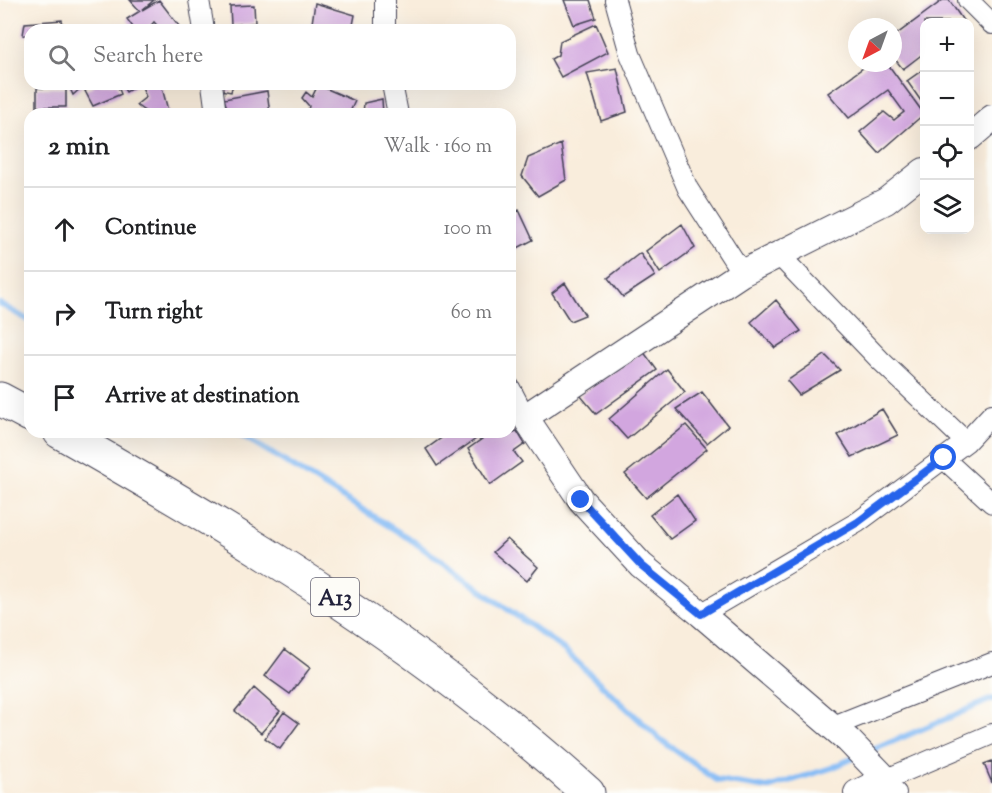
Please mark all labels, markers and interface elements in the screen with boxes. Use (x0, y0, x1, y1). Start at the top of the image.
north arrow (848, 18, 902, 72)
map controls (920, 18, 974, 234)
button: + (920, 18, 974, 72)
search box (24, 24, 516, 90)
icon: search (45, 41, 78, 74)
text: Search here (93, 41, 203, 73)
button: − (920, 72, 974, 126)
button: locate (920, 126, 974, 180)
text: 2 min (48, 129, 110, 166)
text: Walk · 160 m (383, 133, 492, 162)
button: layers (920, 180, 974, 234)
icon: ahead (48, 213, 81, 246)
text: Continue (105, 213, 196, 245)
text: 100 m (443, 215, 492, 244)
icon: right (48, 297, 81, 330)
text: Turn right (105, 297, 202, 329)
text: 60 m (451, 299, 492, 328)
icon: arrive (48, 381, 81, 414)
text: Arrive at destination (105, 381, 300, 413)
route start (930, 444, 956, 470)
route end (567, 486, 593, 512)
road number: A13 (311, 578, 359, 616)

